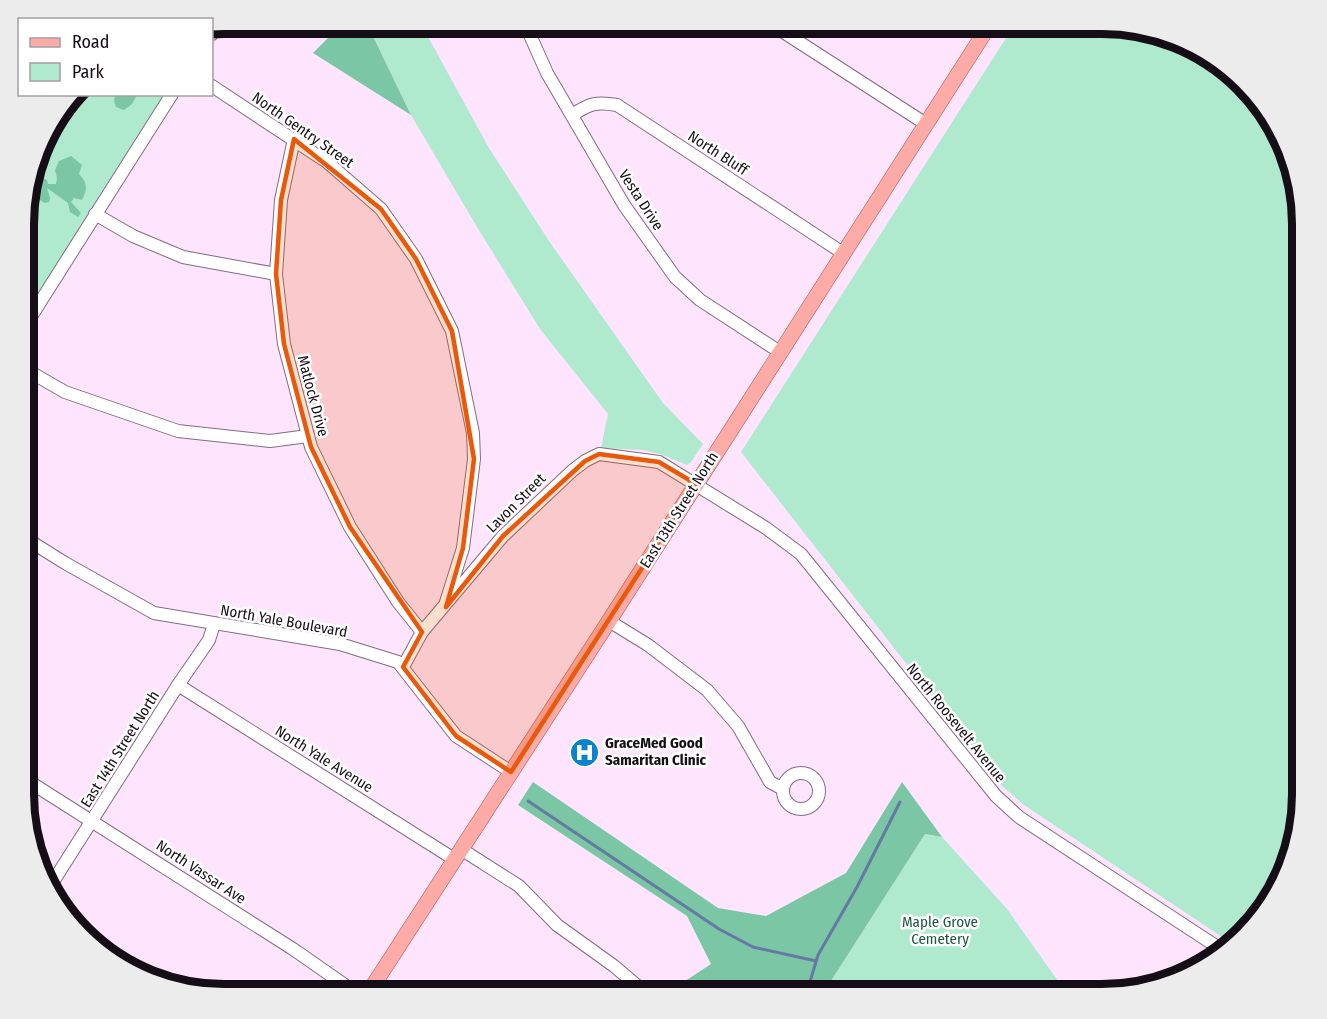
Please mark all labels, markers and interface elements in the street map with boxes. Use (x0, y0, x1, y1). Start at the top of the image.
legend (18, 18, 213, 96)
text: Road (72, 31, 109, 53)
text: Park (72, 61, 105, 83)
street label: North Gentry Street (249, 88, 357, 172)
street label: North Bluff (685, 127, 752, 180)
street label: Vesta Drive (615, 166, 667, 234)
street label: Matlock Drive (294, 353, 332, 439)
street label: East 13th Street North (636, 449, 722, 571)
street label: Lavon Street (483, 470, 549, 536)
street label: North Yale Boulevard (219, 601, 349, 641)
street label: North Roosevelt Avenue (903, 660, 1009, 786)
street label: East 14th Street North (77, 687, 163, 811)
street label: North Yale Avenue (272, 722, 376, 796)
place label: GraceMed Good Samaritan Clinic (605, 734, 707, 769)
hospital icon: GraceMed Good Samaritan Clinic (568, 736, 600, 768)
street label: North Vassar Ave (153, 836, 249, 908)
park label: Maple Grove Cemetery (902, 913, 978, 948)

